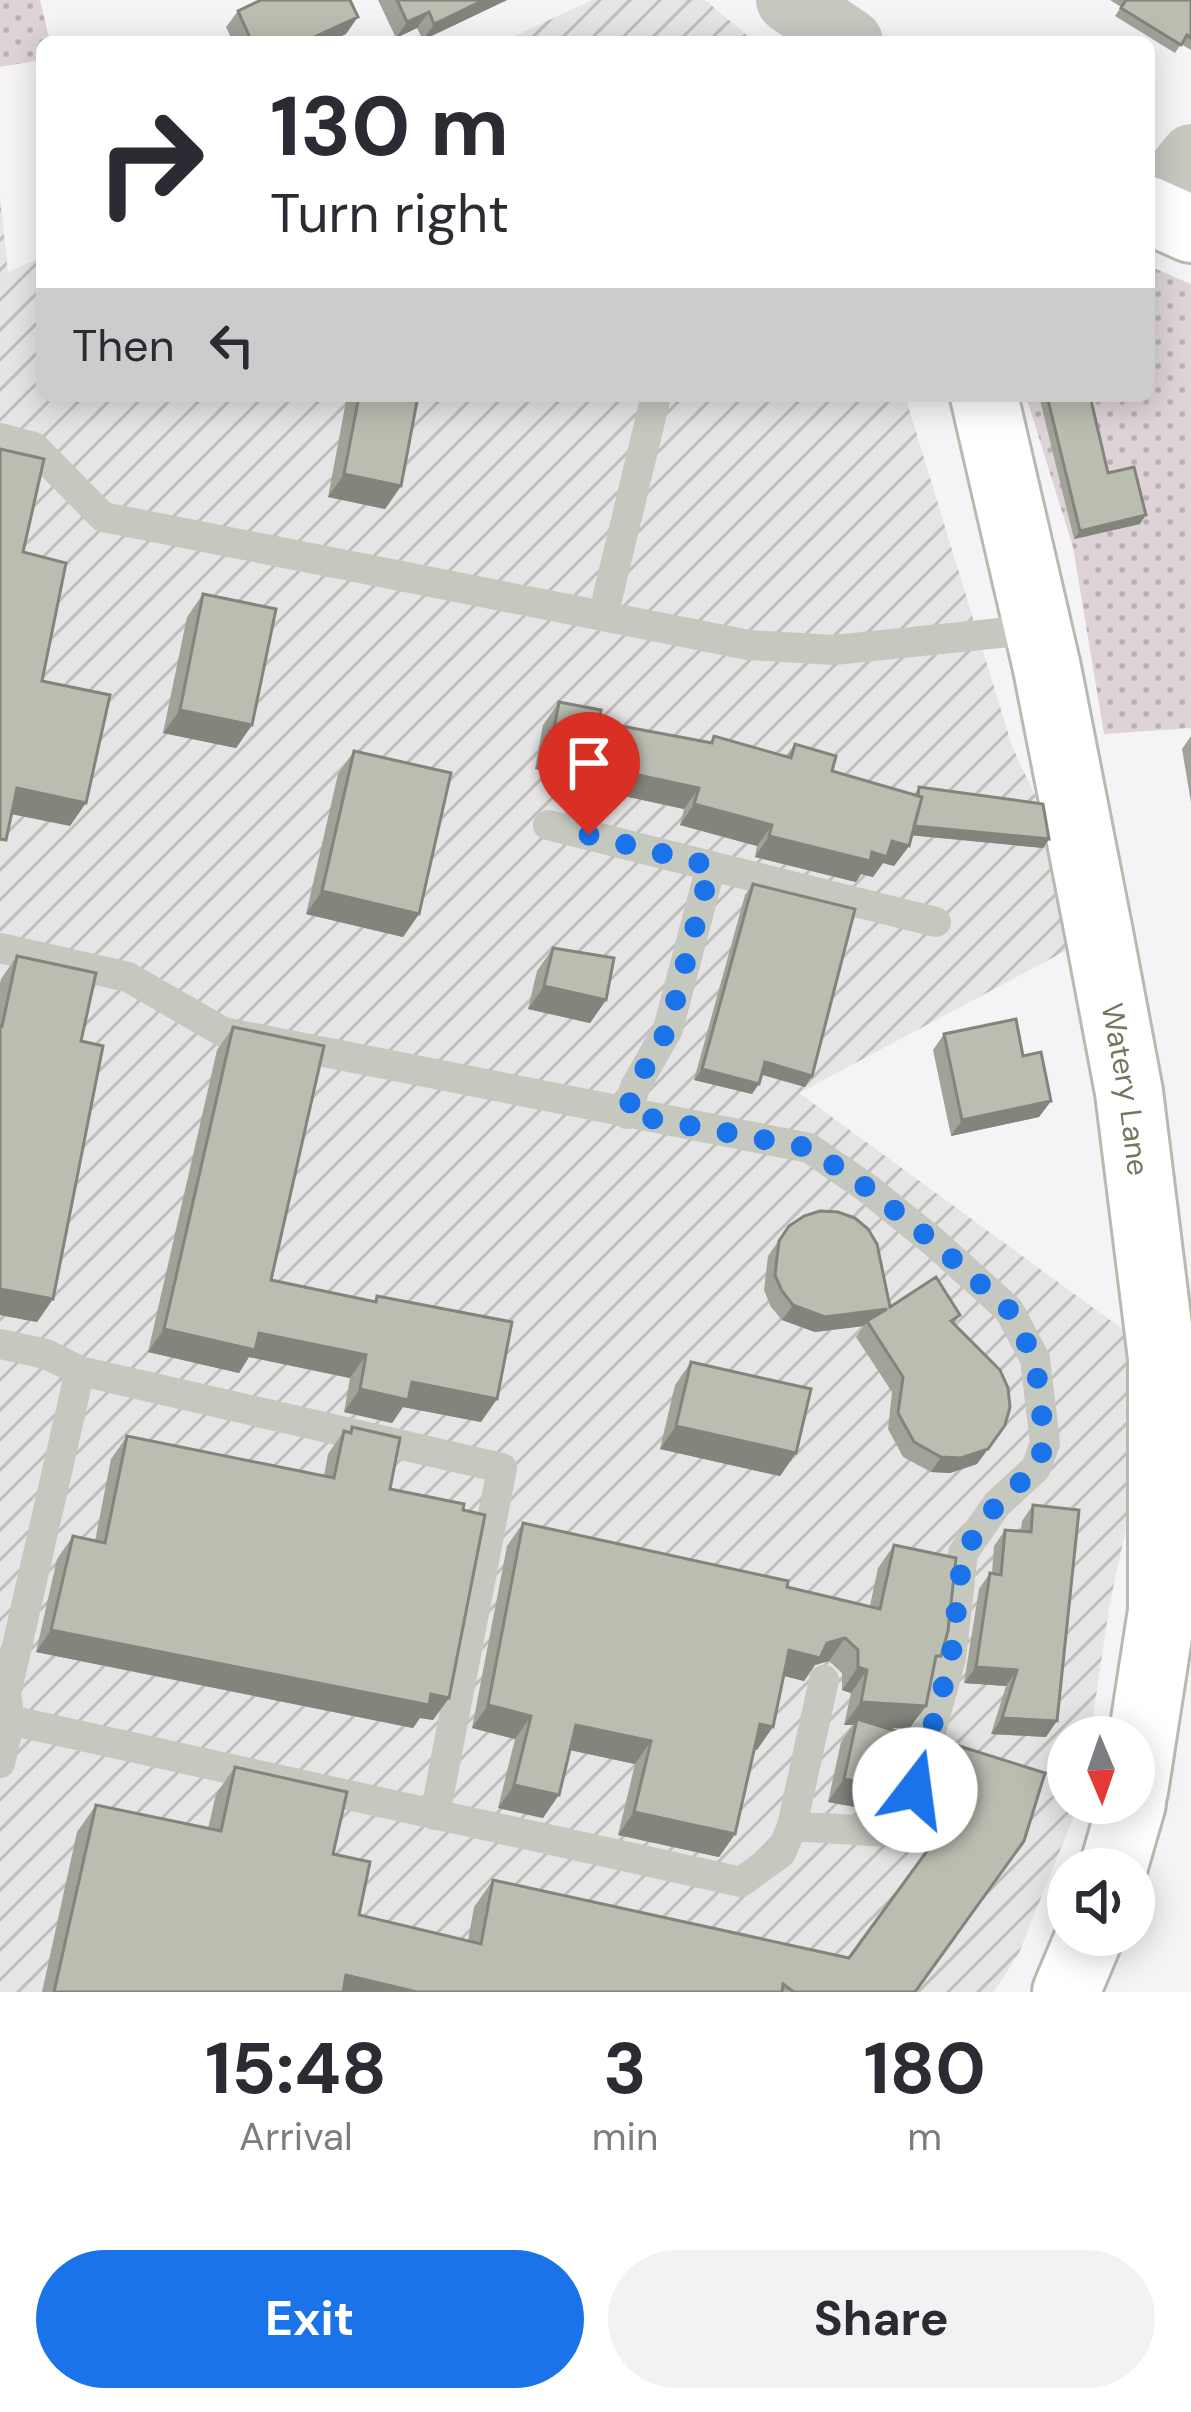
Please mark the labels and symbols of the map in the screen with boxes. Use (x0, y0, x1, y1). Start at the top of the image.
pin (538, 712, 640, 835)
street label: Watery Lane (1093, 1000, 1159, 1178)
north arrow (1047, 1716, 1155, 1824)
position arrow (852, 1727, 978, 1853)

